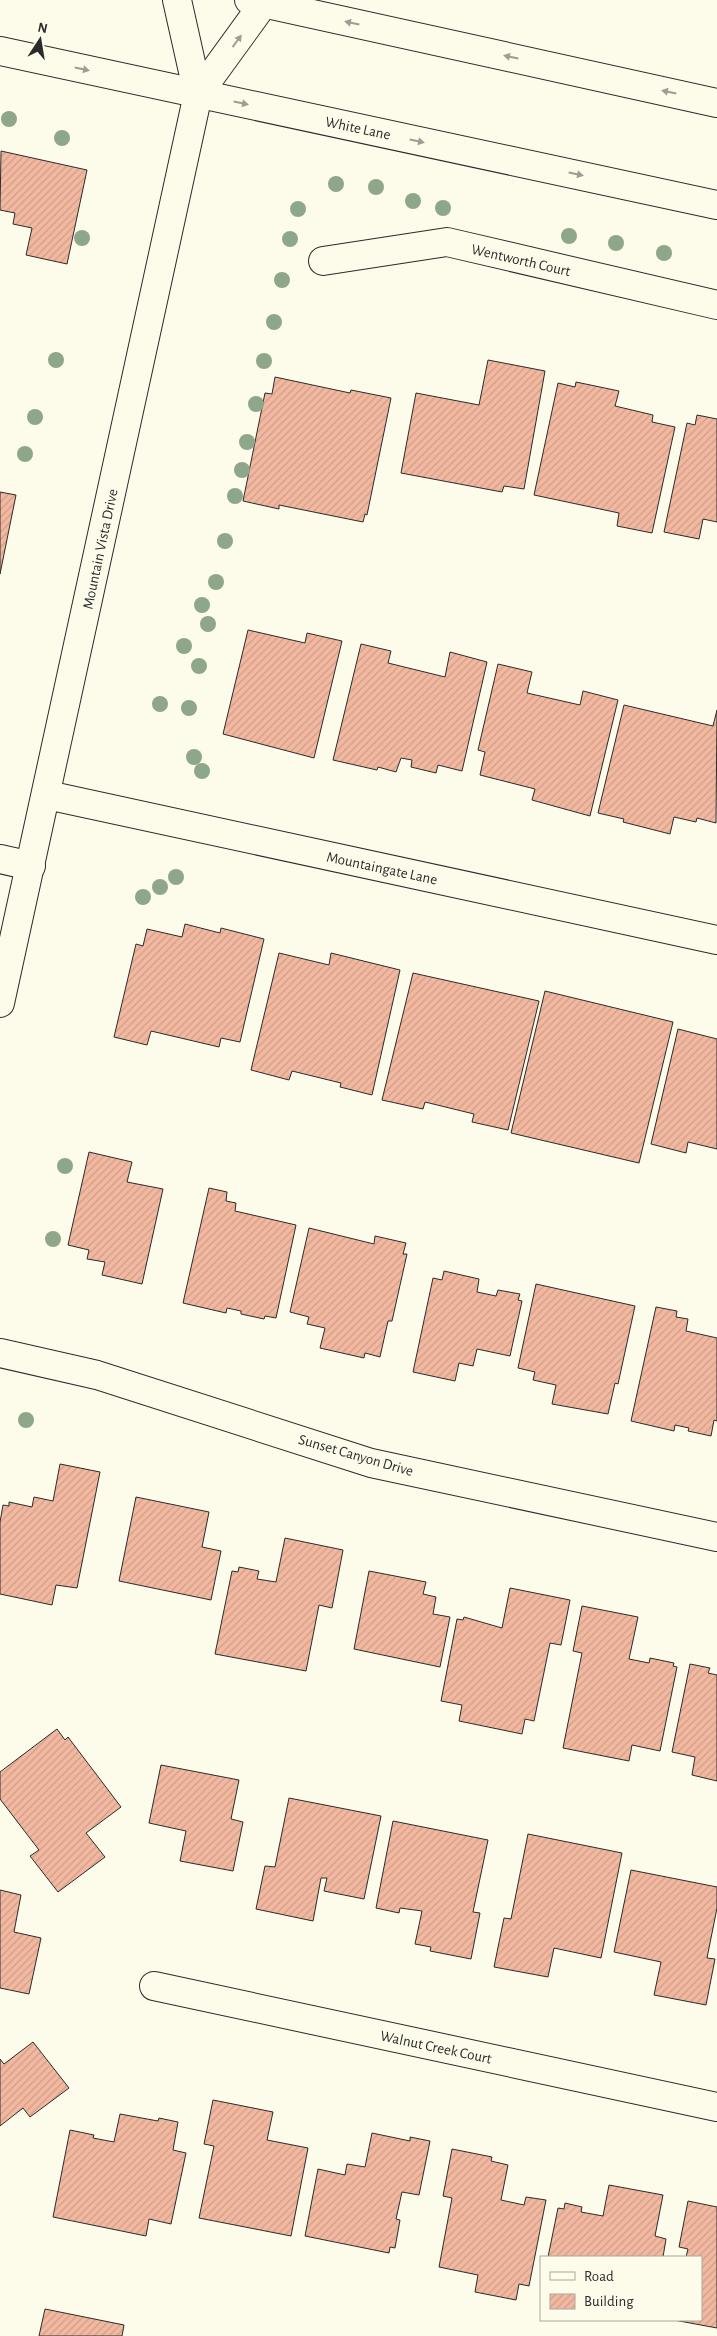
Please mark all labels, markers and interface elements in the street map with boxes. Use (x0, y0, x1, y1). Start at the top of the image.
north arrow (15, 15, 65, 65)
one-way arrow (344, 19, 359, 27)
text: N (36, 20, 49, 36)
one-way arrow (232, 34, 242, 47)
one-way arrow (502, 53, 518, 61)
one-way arrow (74, 65, 89, 73)
one-way arrow (662, 88, 677, 96)
one-way arrow (233, 99, 248, 107)
street label: White Lane (324, 114, 392, 143)
one-way arrow (409, 137, 425, 145)
one-way arrow (568, 171, 584, 179)
street label: Wentworth Court (470, 242, 572, 279)
street label: Mountain Vista Drive (80, 487, 121, 611)
street label: Mountaingate Lane (325, 849, 439, 888)
street label: Sunset Canyon Drive (297, 1432, 415, 1479)
street label: Walnut Creek Court (379, 2028, 493, 2067)
legend (540, 2256, 702, 2321)
text: Road (584, 2269, 614, 2284)
text: Building (584, 2294, 634, 2309)

